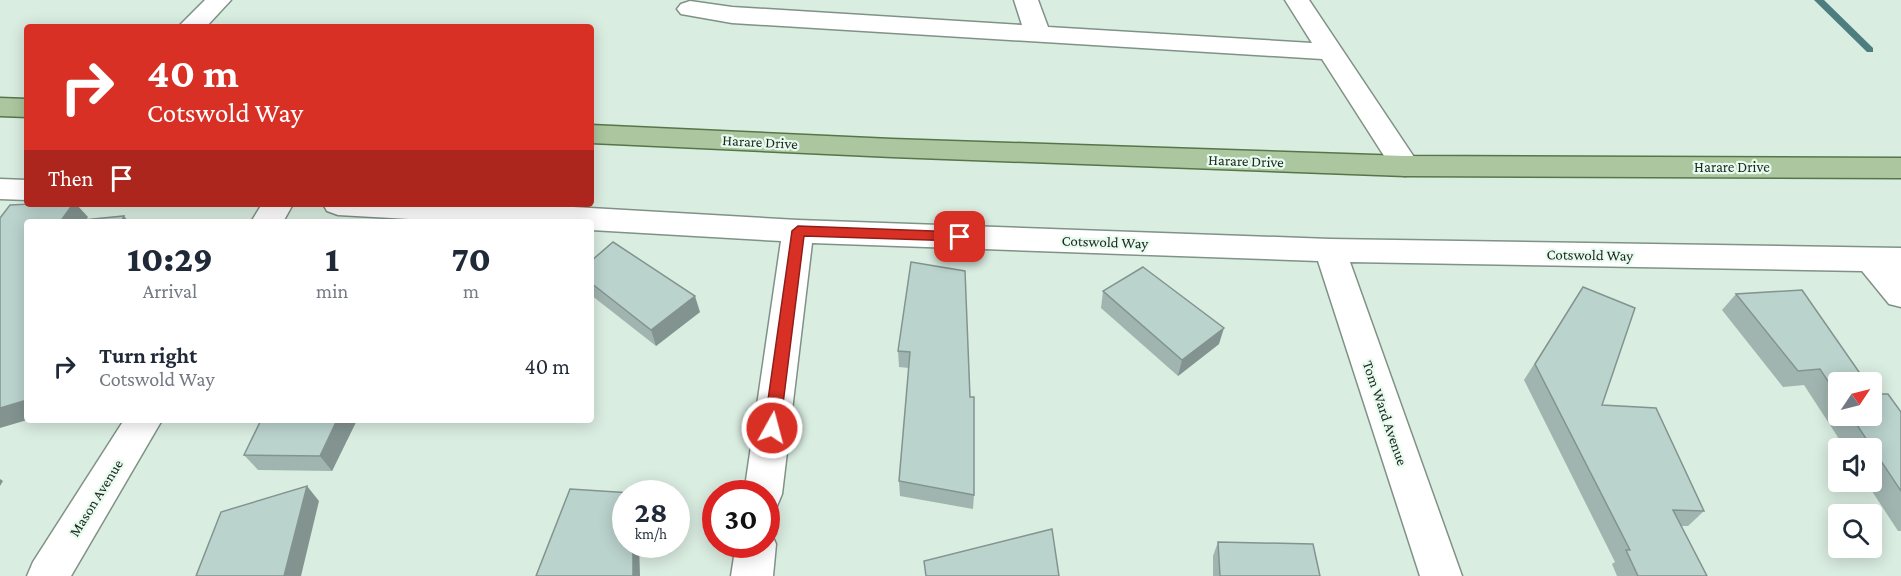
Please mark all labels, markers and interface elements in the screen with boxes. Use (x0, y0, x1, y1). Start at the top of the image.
icon: right (48, 48, 126, 126)
text: 40 m (147, 49, 239, 96)
text: Cotswold Way (147, 98, 303, 128)
street label: Harare Drive (722, 132, 799, 152)
street label: Harare Drive (1208, 152, 1285, 170)
street label: Harare Drive (1694, 159, 1770, 175)
icon: arrive (105, 162, 138, 195)
text: Then (48, 166, 93, 191)
pin (934, 211, 985, 262)
icon: arrive (943, 220, 976, 253)
street label: Cotswold Way (1061, 232, 1149, 253)
text: 10:29 (127, 239, 213, 279)
text: 1 (325, 239, 339, 279)
text: 70 (451, 239, 491, 279)
street label: Cotswold Way (1546, 246, 1634, 265)
text: Arrival (143, 280, 197, 302)
text: min (316, 280, 348, 302)
text: m (463, 280, 479, 302)
text: Turn right (99, 343, 197, 368)
icon: right (48, 350, 81, 383)
text: 40 m (525, 354, 570, 379)
street label: Tom Ward Avenue (1360, 358, 1411, 468)
text: Cotswold Way (99, 368, 215, 390)
north arrow (1828, 372, 1882, 426)
map controls (1828, 372, 1882, 558)
position arrow (740, 396, 804, 460)
button: sound (1828, 438, 1882, 492)
street label: Mason Avenue (66, 456, 126, 539)
speed limit sign: 30 (702, 480, 780, 558)
text: 28 (635, 495, 667, 528)
button: search (1828, 504, 1882, 558)
text: km/h (635, 526, 667, 542)

